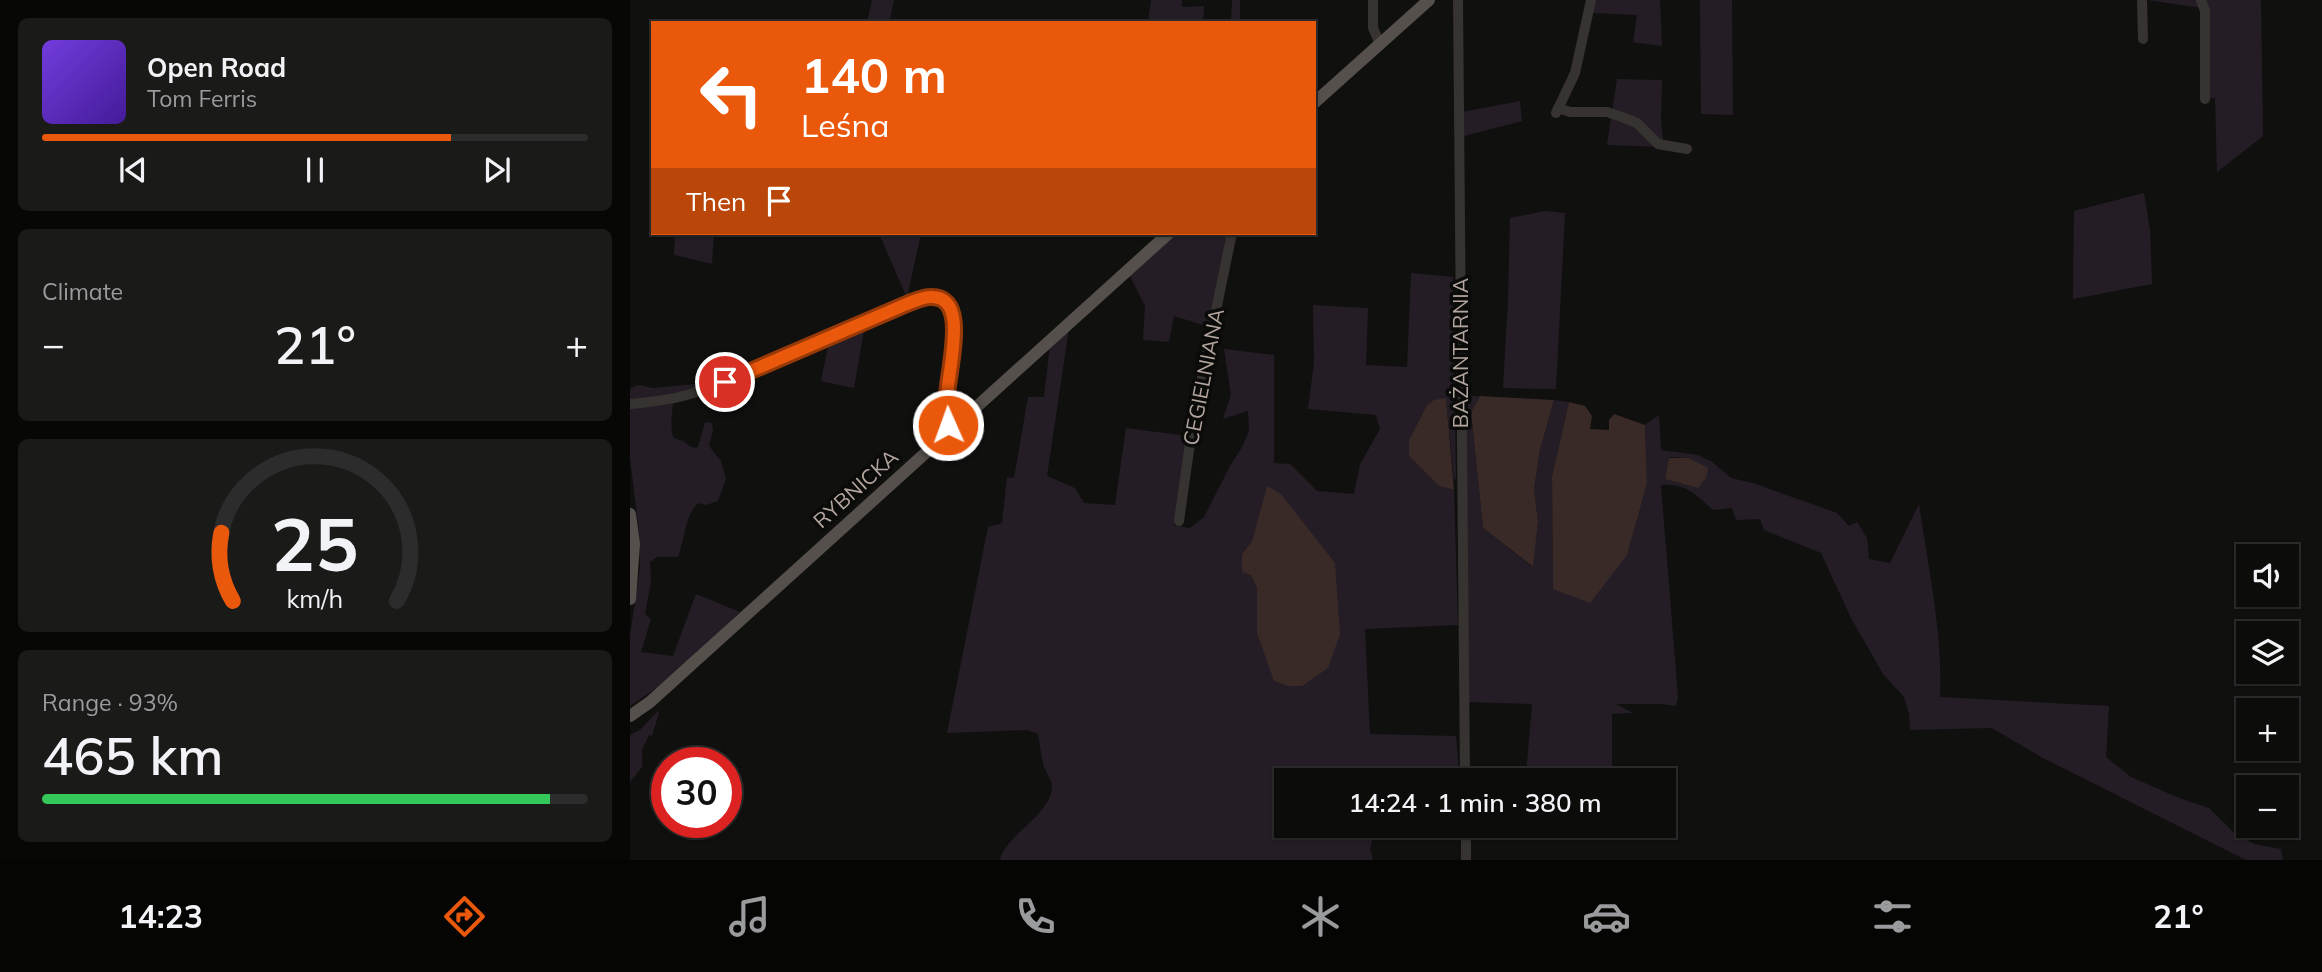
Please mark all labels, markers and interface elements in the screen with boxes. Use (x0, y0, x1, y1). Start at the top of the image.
text: 140 m (801, 44, 947, 105)
icon: left (686, 49, 777, 140)
text: Open Road (147, 51, 286, 84)
text: Tom Ferris (147, 84, 257, 113)
text: Leśna (801, 105, 890, 145)
icon: previous (114, 151, 152, 189)
icon: pause (296, 151, 334, 189)
icon: next (478, 151, 516, 189)
icon: arrive (760, 182, 798, 220)
text: Then (686, 185, 746, 218)
text: Climate (42, 277, 123, 306)
street label: BAŻANTARNIA (1447, 277, 1473, 428)
street label: CEGIELNIANA (1177, 306, 1229, 447)
text: 21° (274, 312, 356, 377)
text: − (42, 320, 65, 368)
text: + (565, 320, 588, 368)
pin (695, 352, 755, 412)
icon: arrive (706, 363, 744, 401)
position arrow (911, 388, 985, 462)
street label: RYBNICKA (807, 443, 904, 533)
text: 25 (271, 499, 359, 590)
map controls (2236, 544, 2299, 838)
button: sound (2236, 544, 2299, 607)
text: km/h (287, 583, 343, 614)
button: layers (2236, 621, 2299, 684)
text: Range · 93% (42, 688, 178, 717)
button: + (2236, 698, 2299, 761)
text: 465 km (42, 723, 223, 788)
speed limit sign: 30 (651, 747, 742, 838)
button: − (2236, 775, 2299, 838)
text: 14:24 · 1 min · 380 m (1348, 786, 1602, 819)
icon: directions (440, 892, 489, 941)
icon: music (725, 892, 774, 941)
icon: phone (1011, 892, 1060, 941)
icon: climate (1296, 892, 1345, 941)
icon: car (1582, 892, 1631, 941)
icon: filters (1868, 892, 1917, 941)
text: 14:23 (118, 896, 203, 936)
text: 21° (2153, 896, 2204, 936)

